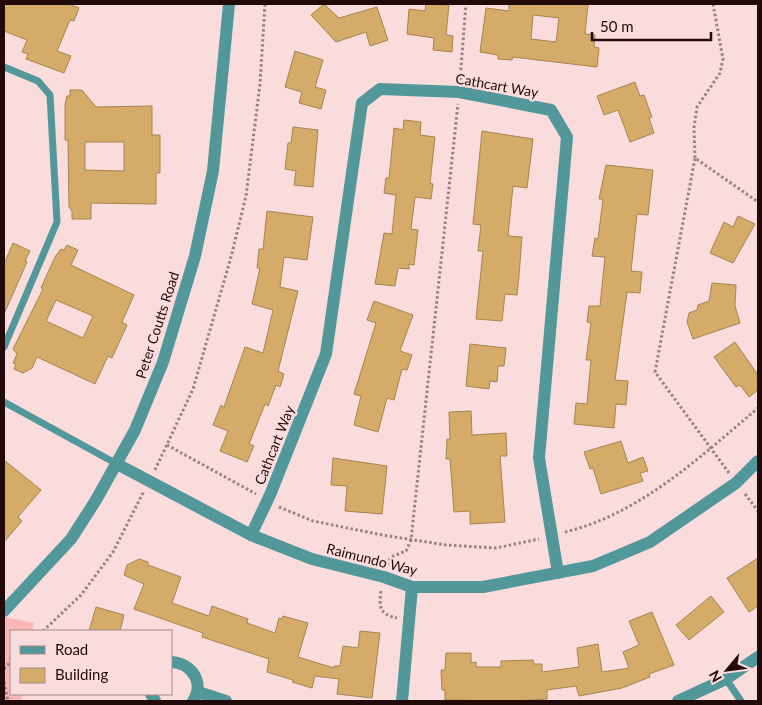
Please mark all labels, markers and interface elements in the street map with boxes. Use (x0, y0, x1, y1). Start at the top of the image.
scale bar (592, 10, 711, 42)
text: 50 m (600, 17, 634, 35)
street label: Cathcart Way (454, 69, 541, 101)
street label: Peter Coutts Road (132, 269, 182, 381)
street label: Cathcart Way (250, 402, 298, 487)
street label: Raimundo Way (325, 540, 420, 579)
legend (10, 630, 172, 695)
text: Road (55, 640, 88, 658)
north arrow (702, 645, 752, 695)
text: Building (55, 665, 108, 683)
text: N (705, 668, 725, 685)

